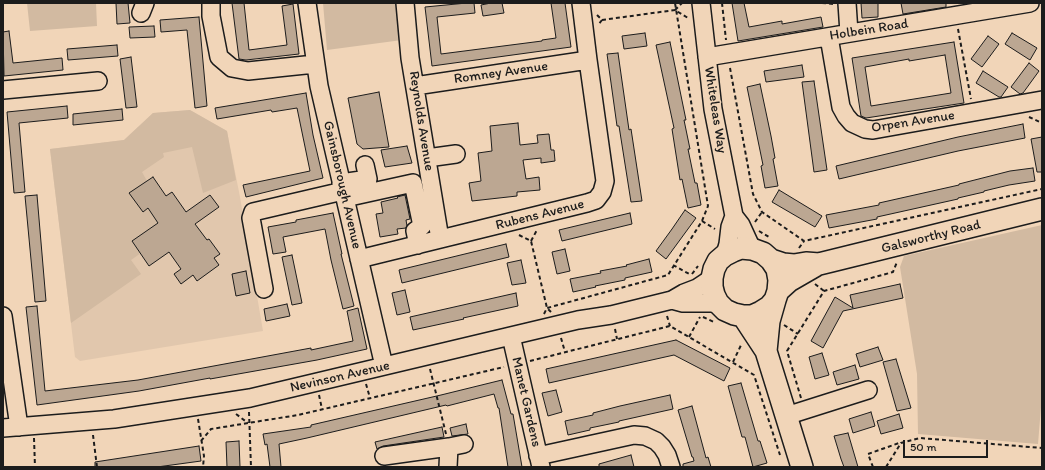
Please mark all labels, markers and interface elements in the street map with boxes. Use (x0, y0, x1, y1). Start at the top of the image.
street label: Holbein Road (828, 15, 910, 45)
street label: Romney Avenue (453, 58, 549, 88)
street label: Whiteleas Way (700, 65, 730, 155)
street label: Reynolds Avenue (405, 70, 437, 172)
street label: Orpen Avenue (870, 107, 956, 137)
street label: Gainsborough Avenue (319, 119, 365, 251)
street label: Rubens Avenue (494, 196, 586, 234)
street label: Galsworthy Road (880, 217, 982, 257)
street label: Manet Gardens (507, 355, 545, 449)
street label: Nevinson Avenue (288, 357, 392, 397)
scale bar (905, 432, 990, 458)
text: 50 m (910, 440, 936, 454)

